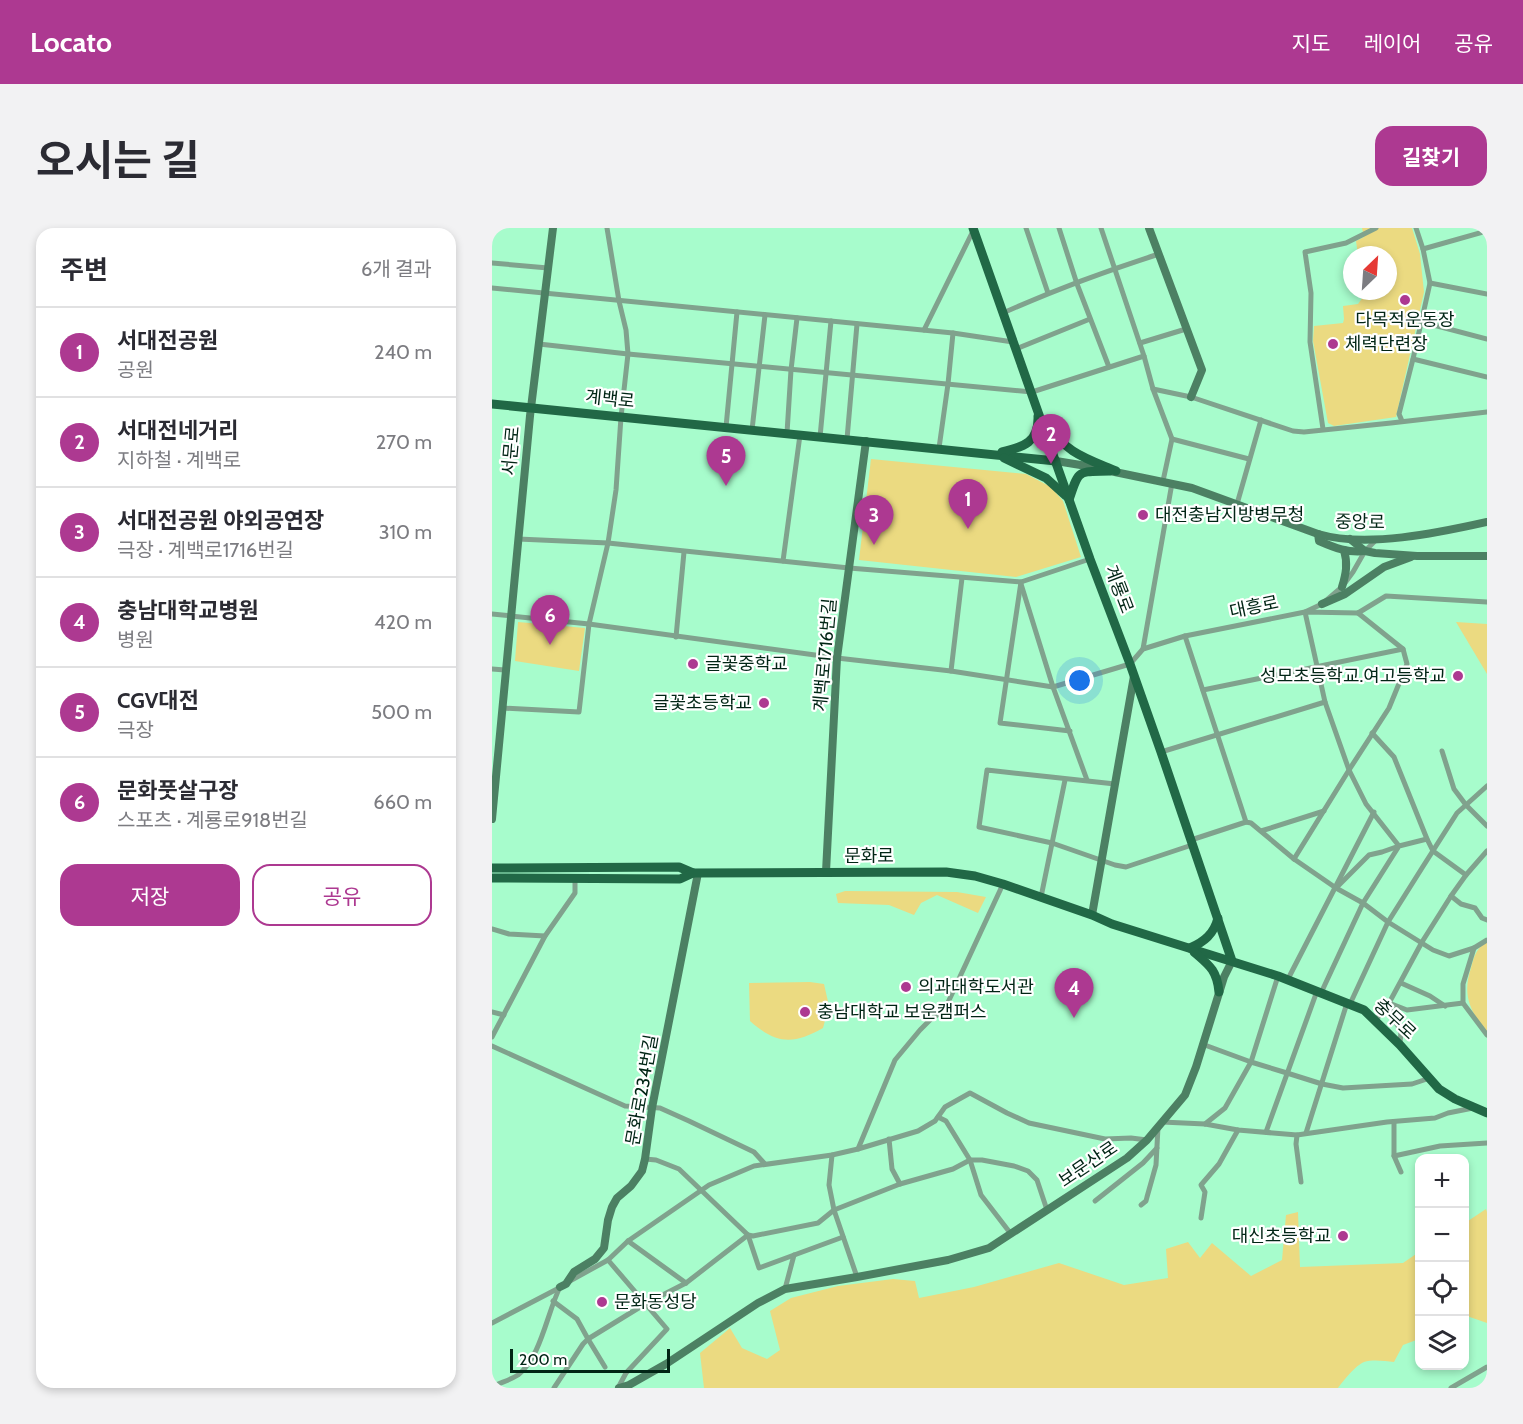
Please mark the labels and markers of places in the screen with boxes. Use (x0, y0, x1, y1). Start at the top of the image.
marker: 다목적운동장 (1398, 293, 1412, 307)
place label: 다목적운동장 (1355, 309, 1455, 331)
place label: 체력단련장 (1345, 333, 1428, 355)
marker: 체력단련장 (1326, 337, 1340, 351)
pin: 2 (1032, 414, 1070, 464)
pin: 5 (706, 436, 746, 486)
pin: 1 (948, 480, 988, 529)
pin: 3 (854, 496, 893, 545)
place label: 대전충남지방병무청 (1155, 504, 1304, 526)
marker: 대전충남지방병무청 (1136, 508, 1150, 522)
pin: 6 (530, 596, 570, 645)
place label: 글꽃중학교 (705, 653, 788, 675)
marker: 글꽃중학교 (686, 657, 700, 671)
place label: 성모초등학교.여고등학교 (1260, 665, 1446, 687)
marker: 성모초등학교.여고등학교 (1451, 669, 1465, 683)
place label: 글꽃초등학교 (653, 692, 752, 714)
marker: 글꽃초등학교 (757, 696, 771, 710)
pin: 4 (1054, 968, 1094, 1018)
place label: 의과대학도서관 (918, 976, 1034, 998)
marker: 의과대학도서관 (899, 980, 913, 994)
place label: 충남대학교 보운캠퍼스 (817, 1001, 987, 1023)
marker: 충남대학교 보운캠퍼스 (798, 1005, 812, 1019)
place label: 대신초등학교 (1232, 1225, 1331, 1247)
marker: 대신초등학교 (1336, 1229, 1350, 1243)
place label: 문화동성당 (614, 1291, 697, 1313)
marker: 문화동성당 (595, 1295, 609, 1309)

